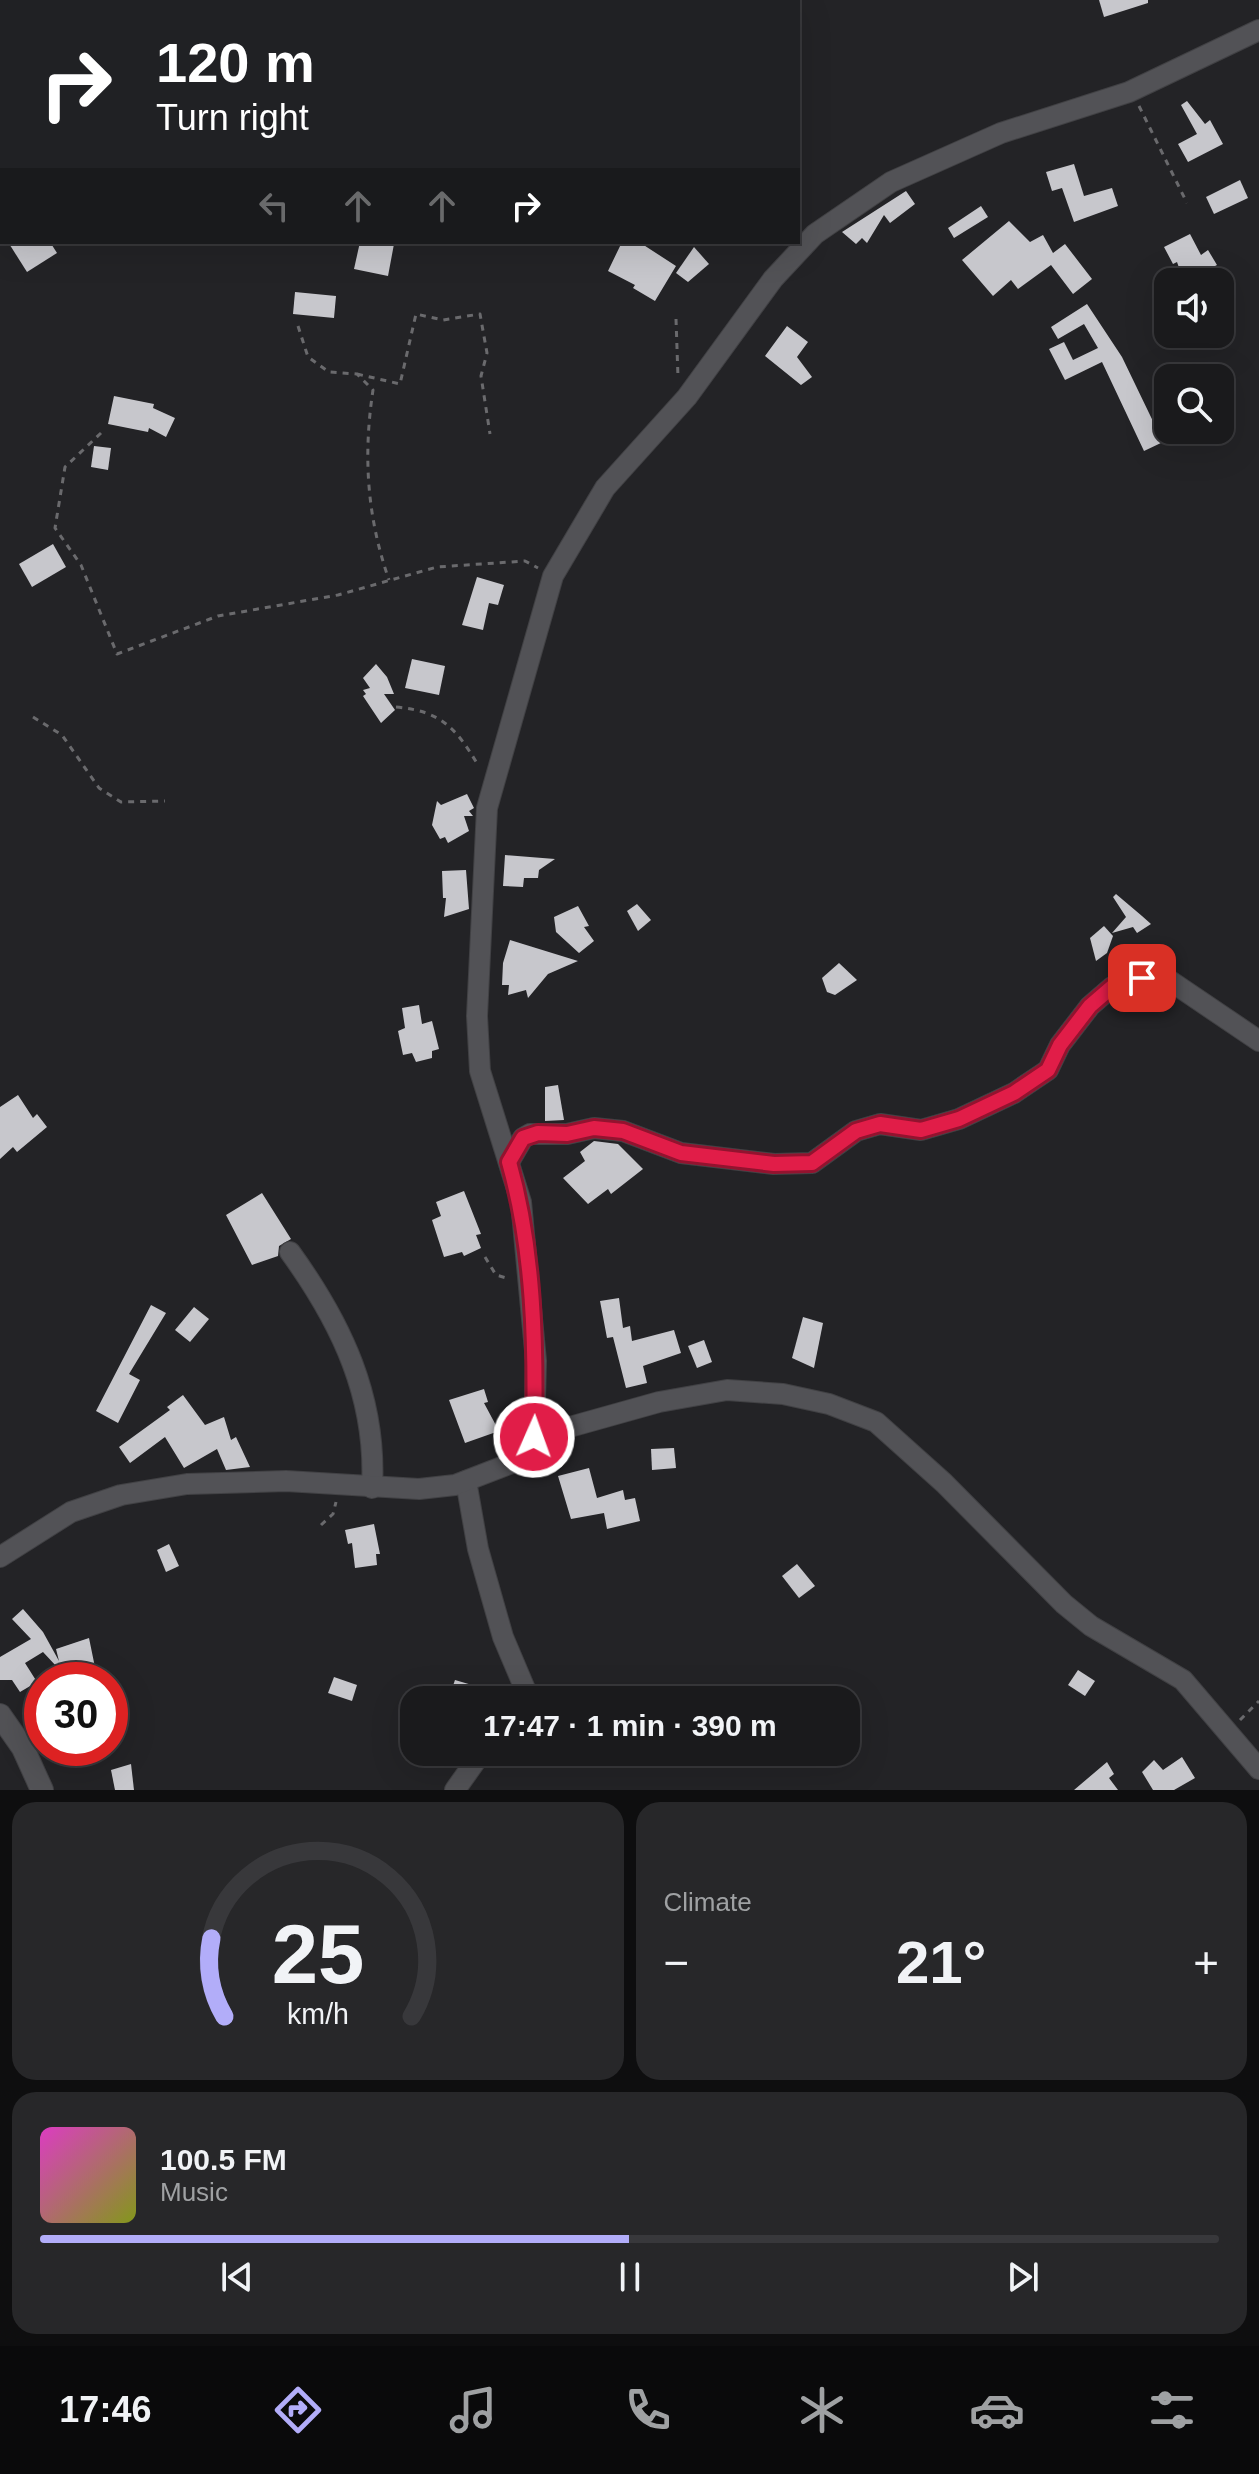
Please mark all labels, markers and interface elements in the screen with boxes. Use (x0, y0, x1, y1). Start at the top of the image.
text: 120 m (156, 31, 315, 94)
icon: right (24, 32, 128, 136)
text: Turn right (156, 97, 309, 138)
icon: left (252, 184, 296, 228)
icon: ahead (336, 184, 380, 228)
icon: ahead (420, 184, 464, 228)
icon: right (504, 184, 548, 228)
map controls (1154, 268, 1234, 444)
button: sound (1154, 268, 1234, 348)
button: search (1154, 364, 1234, 444)
pin (1108, 944, 1176, 1012)
icon: arrive (1120, 956, 1164, 1000)
position arrow (492, 1395, 576, 1479)
speed limit sign: 30 (24, 1662, 128, 1766)
text: 17:47 · 1 min · 390 m (483, 1709, 777, 1742)
text: Climate (664, 1887, 752, 1917)
text: 25 (271, 1908, 364, 2001)
text: 21° (896, 1929, 987, 1996)
text: − (664, 1938, 689, 1987)
text: + (1193, 1938, 1219, 1987)
text: km/h (287, 1998, 349, 2030)
text: 100.5 FM (160, 2143, 287, 2176)
text: Music (160, 2177, 228, 2207)
icon: previous (215, 2255, 259, 2299)
icon: pause (608, 2255, 652, 2299)
icon: next (1001, 2255, 1045, 2299)
icon: directions (270, 2382, 326, 2438)
icon: music (445, 2382, 501, 2438)
icon: phone (620, 2382, 676, 2438)
icon: climate (794, 2382, 850, 2438)
icon: car (969, 2382, 1025, 2438)
icon: filters (1144, 2382, 1200, 2438)
text: 17:46 (59, 2389, 151, 2430)

